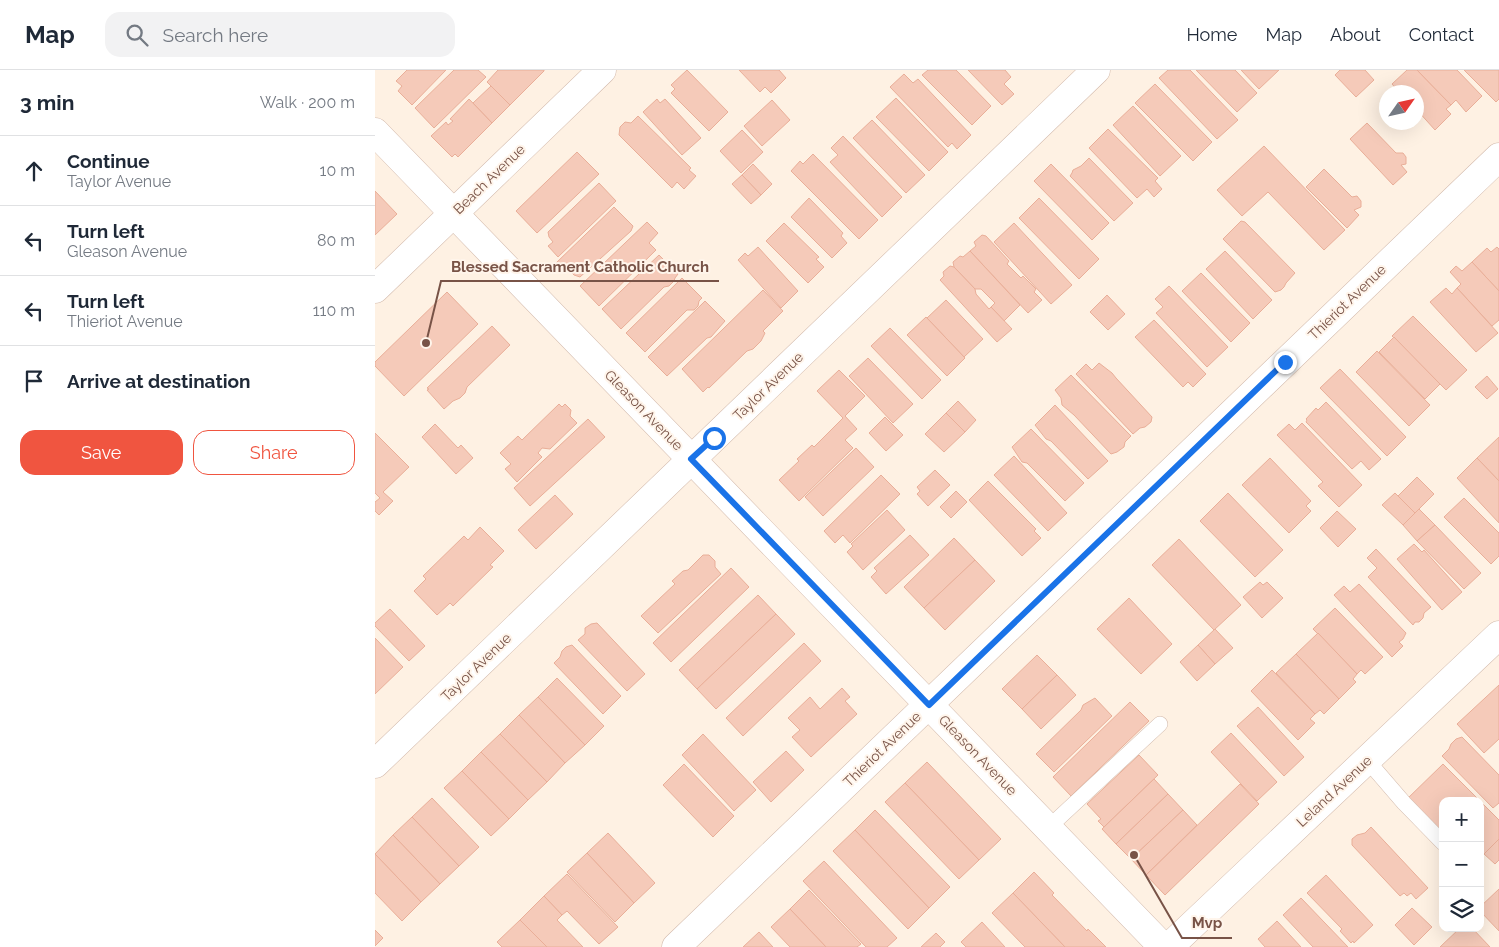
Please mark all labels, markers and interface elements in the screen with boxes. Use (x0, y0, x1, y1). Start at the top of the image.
search box (105, 12, 455, 57)
text: Map (25, 20, 75, 49)
icon: search (123, 21, 151, 49)
text: Search here (163, 24, 268, 46)
text: Home (1186, 24, 1237, 45)
text: Map (1265, 24, 1302, 45)
text: About (1330, 24, 1381, 45)
text: Contact (1409, 24, 1474, 45)
north arrow (1379, 85, 1424, 130)
text: 3 min (20, 90, 74, 115)
text: Walk · 200 m (260, 93, 355, 112)
street label: Beach Avenue (450, 141, 528, 217)
text: Continue (67, 150, 150, 172)
icon: ahead (20, 157, 48, 185)
text: 10 m (320, 161, 355, 180)
text: Taylor Avenue (67, 172, 171, 191)
text: Turn left (67, 220, 144, 242)
icon: left (20, 227, 48, 255)
text: 80 m (317, 231, 355, 250)
text: Gleason Avenue (67, 242, 187, 261)
callout: Blessed Sacrament Catholic Church (441, 251, 719, 281)
text: Blessed Sacrament Catholic Church (451, 258, 709, 276)
street label: Thieriot Avenue (1305, 261, 1389, 343)
text: Turn left (67, 290, 144, 312)
icon: left (20, 297, 48, 325)
text: 110 m (313, 301, 355, 320)
text: Thieriot Avenue (67, 312, 183, 331)
street label: Taylor Avenue (730, 349, 806, 423)
route end (1274, 351, 1297, 374)
icon: arrive (20, 367, 48, 395)
street label: Gleason Avenue (602, 367, 686, 453)
text: Arrive at destination (67, 370, 251, 392)
route start (703, 427, 726, 450)
button: Save (20, 430, 183, 475)
button: Share (193, 430, 355, 475)
street label: Taylor Avenue (438, 630, 514, 704)
street label: Thieriot Avenue (840, 708, 924, 790)
street label: Gleason Avenue (936, 712, 1020, 798)
street label: Leland Avenue (1293, 752, 1375, 830)
map controls (1439, 797, 1484, 932)
button: + (1439, 797, 1484, 842)
button: − (1439, 842, 1484, 887)
button: layers (1439, 887, 1484, 932)
callout: Mvp (1182, 908, 1232, 938)
text: Mvp (1192, 914, 1223, 932)

